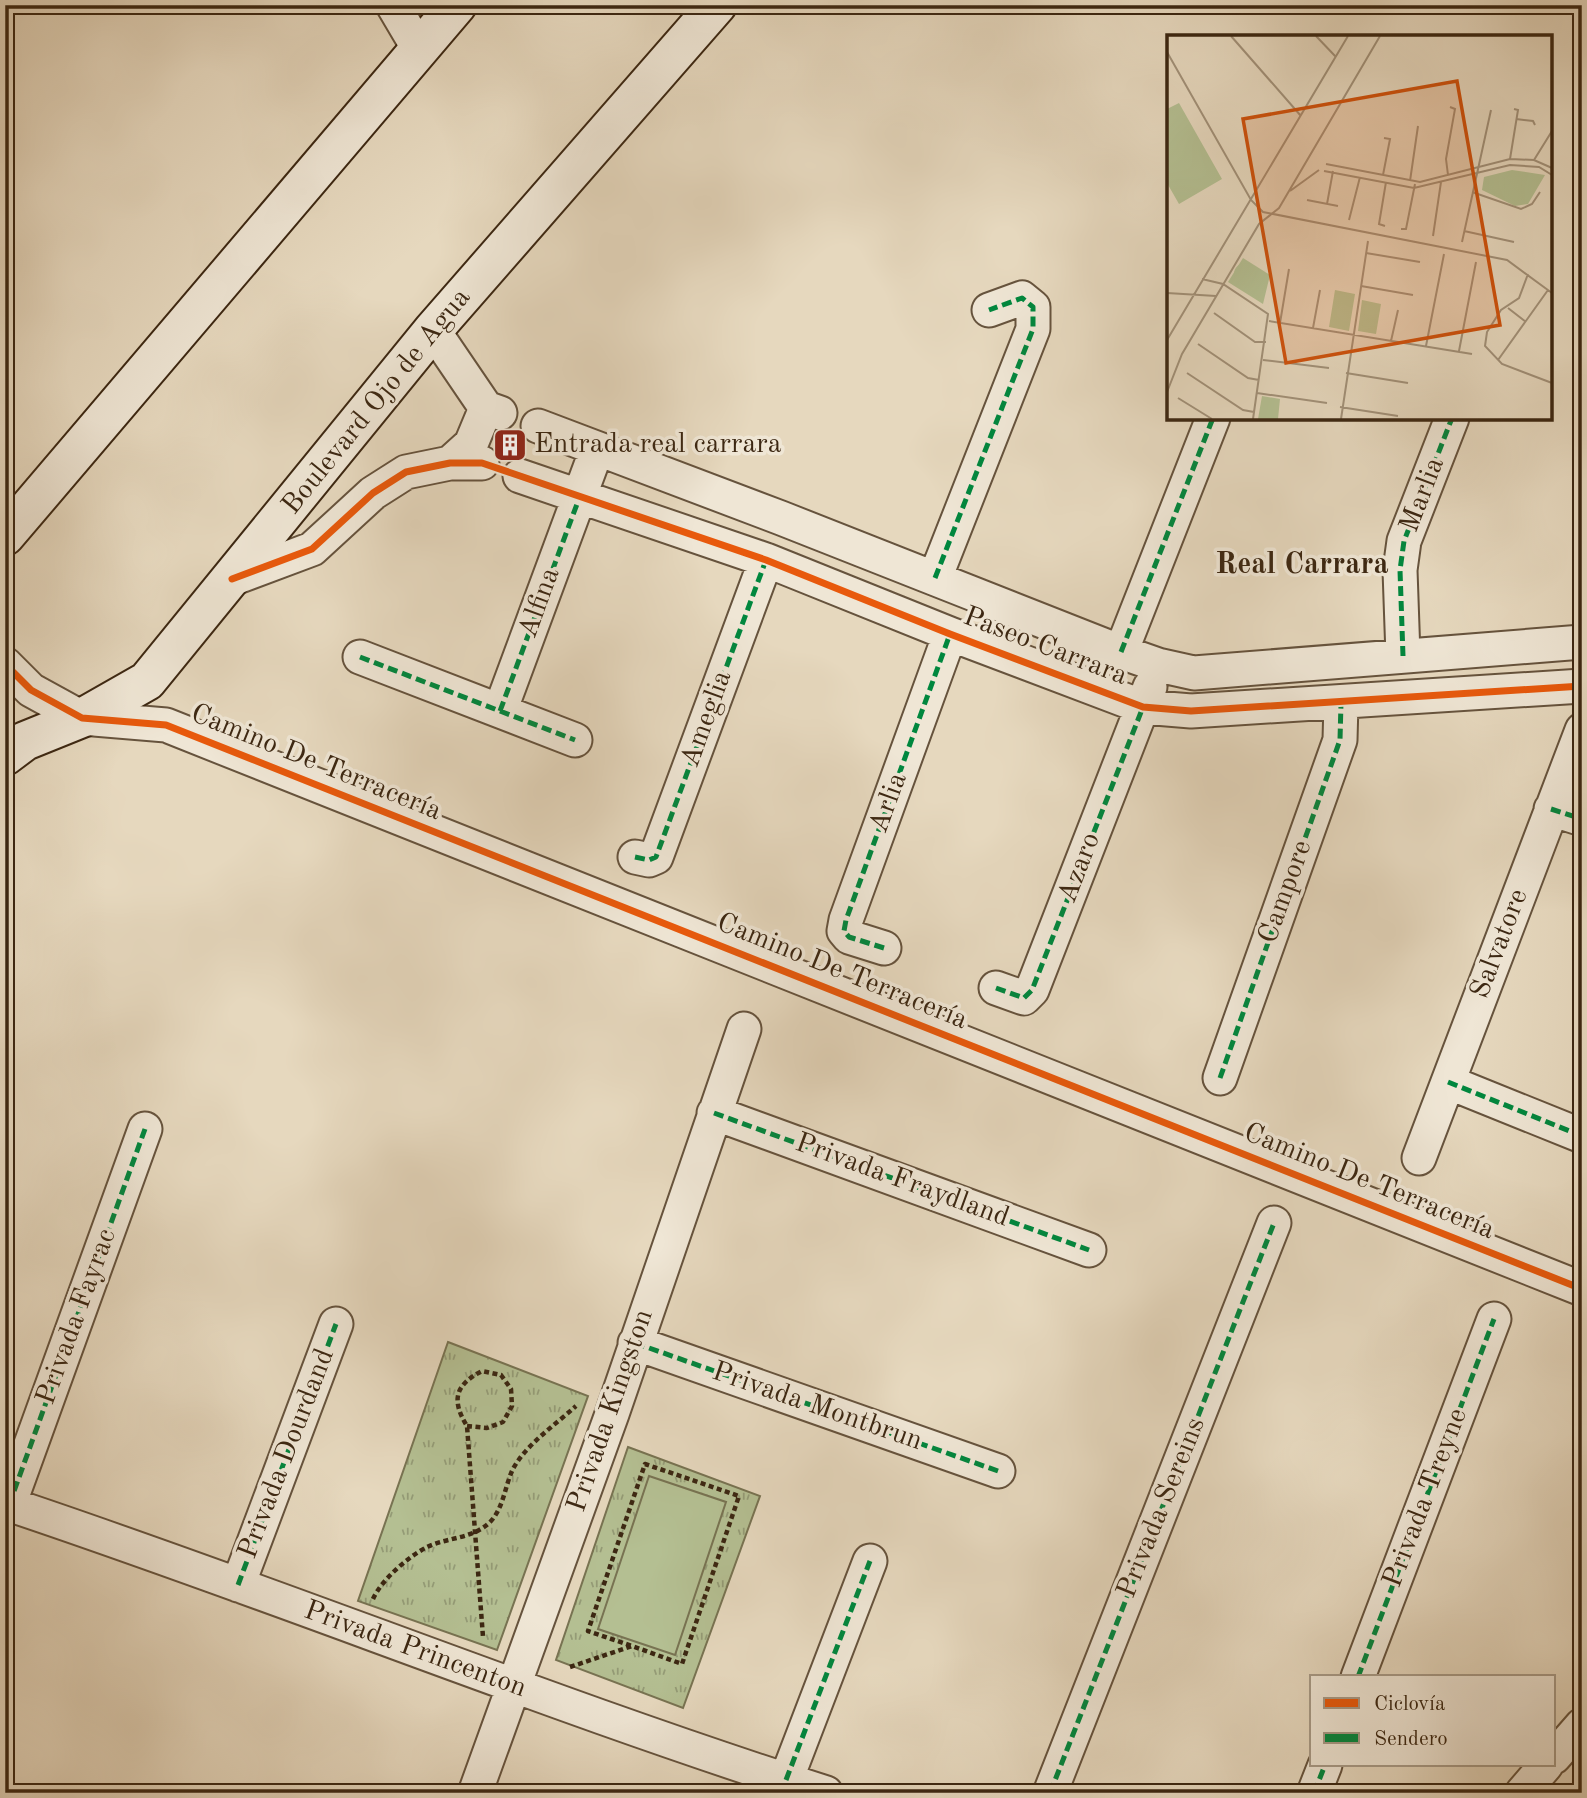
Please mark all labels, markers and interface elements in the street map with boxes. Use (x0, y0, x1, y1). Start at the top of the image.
inset map (1167, 35, 1552, 420)
street label: Boulevard Ojo de Agua (278, 284, 476, 520)
building icon: Entrada real carrara (491, 426, 529, 464)
place label: Entrada real carrara (534, 431, 782, 459)
street label: Marlia (1396, 454, 1450, 536)
district label: Real Carrara (1215, 550, 1389, 580)
street label: Alfina (514, 564, 566, 642)
street label: Paseo Carrara (959, 603, 1131, 691)
street label: Ameglia (677, 667, 737, 771)
street label: Camino De Terracería (187, 700, 445, 826)
street label: Arlia (865, 769, 913, 837)
street label: Azaro (1054, 829, 1106, 907)
street label: Campore (1254, 837, 1318, 947)
street label: Salvatore (1466, 885, 1534, 1003)
street label: Camino De Terracería (713, 909, 971, 1035)
street label: Camino De Terracería (1240, 1119, 1498, 1245)
street label: Privada Fraydland (791, 1129, 1013, 1233)
street label: Privada Fayrac (32, 1225, 122, 1409)
street label: Privada Kingston (563, 1306, 659, 1516)
street label: Privada Dourdand (234, 1345, 340, 1563)
street label: Privada Montbrun (708, 1358, 926, 1456)
street label: Privada Treyne (1379, 1405, 1473, 1591)
street label: Privada Sereins (1113, 1414, 1211, 1602)
street label: Privada Princenton (300, 1597, 530, 1703)
legend (1310, 1675, 1556, 1766)
text: Ciclovía (1374, 1694, 1445, 1715)
text: Sendero (1374, 1729, 1448, 1750)

